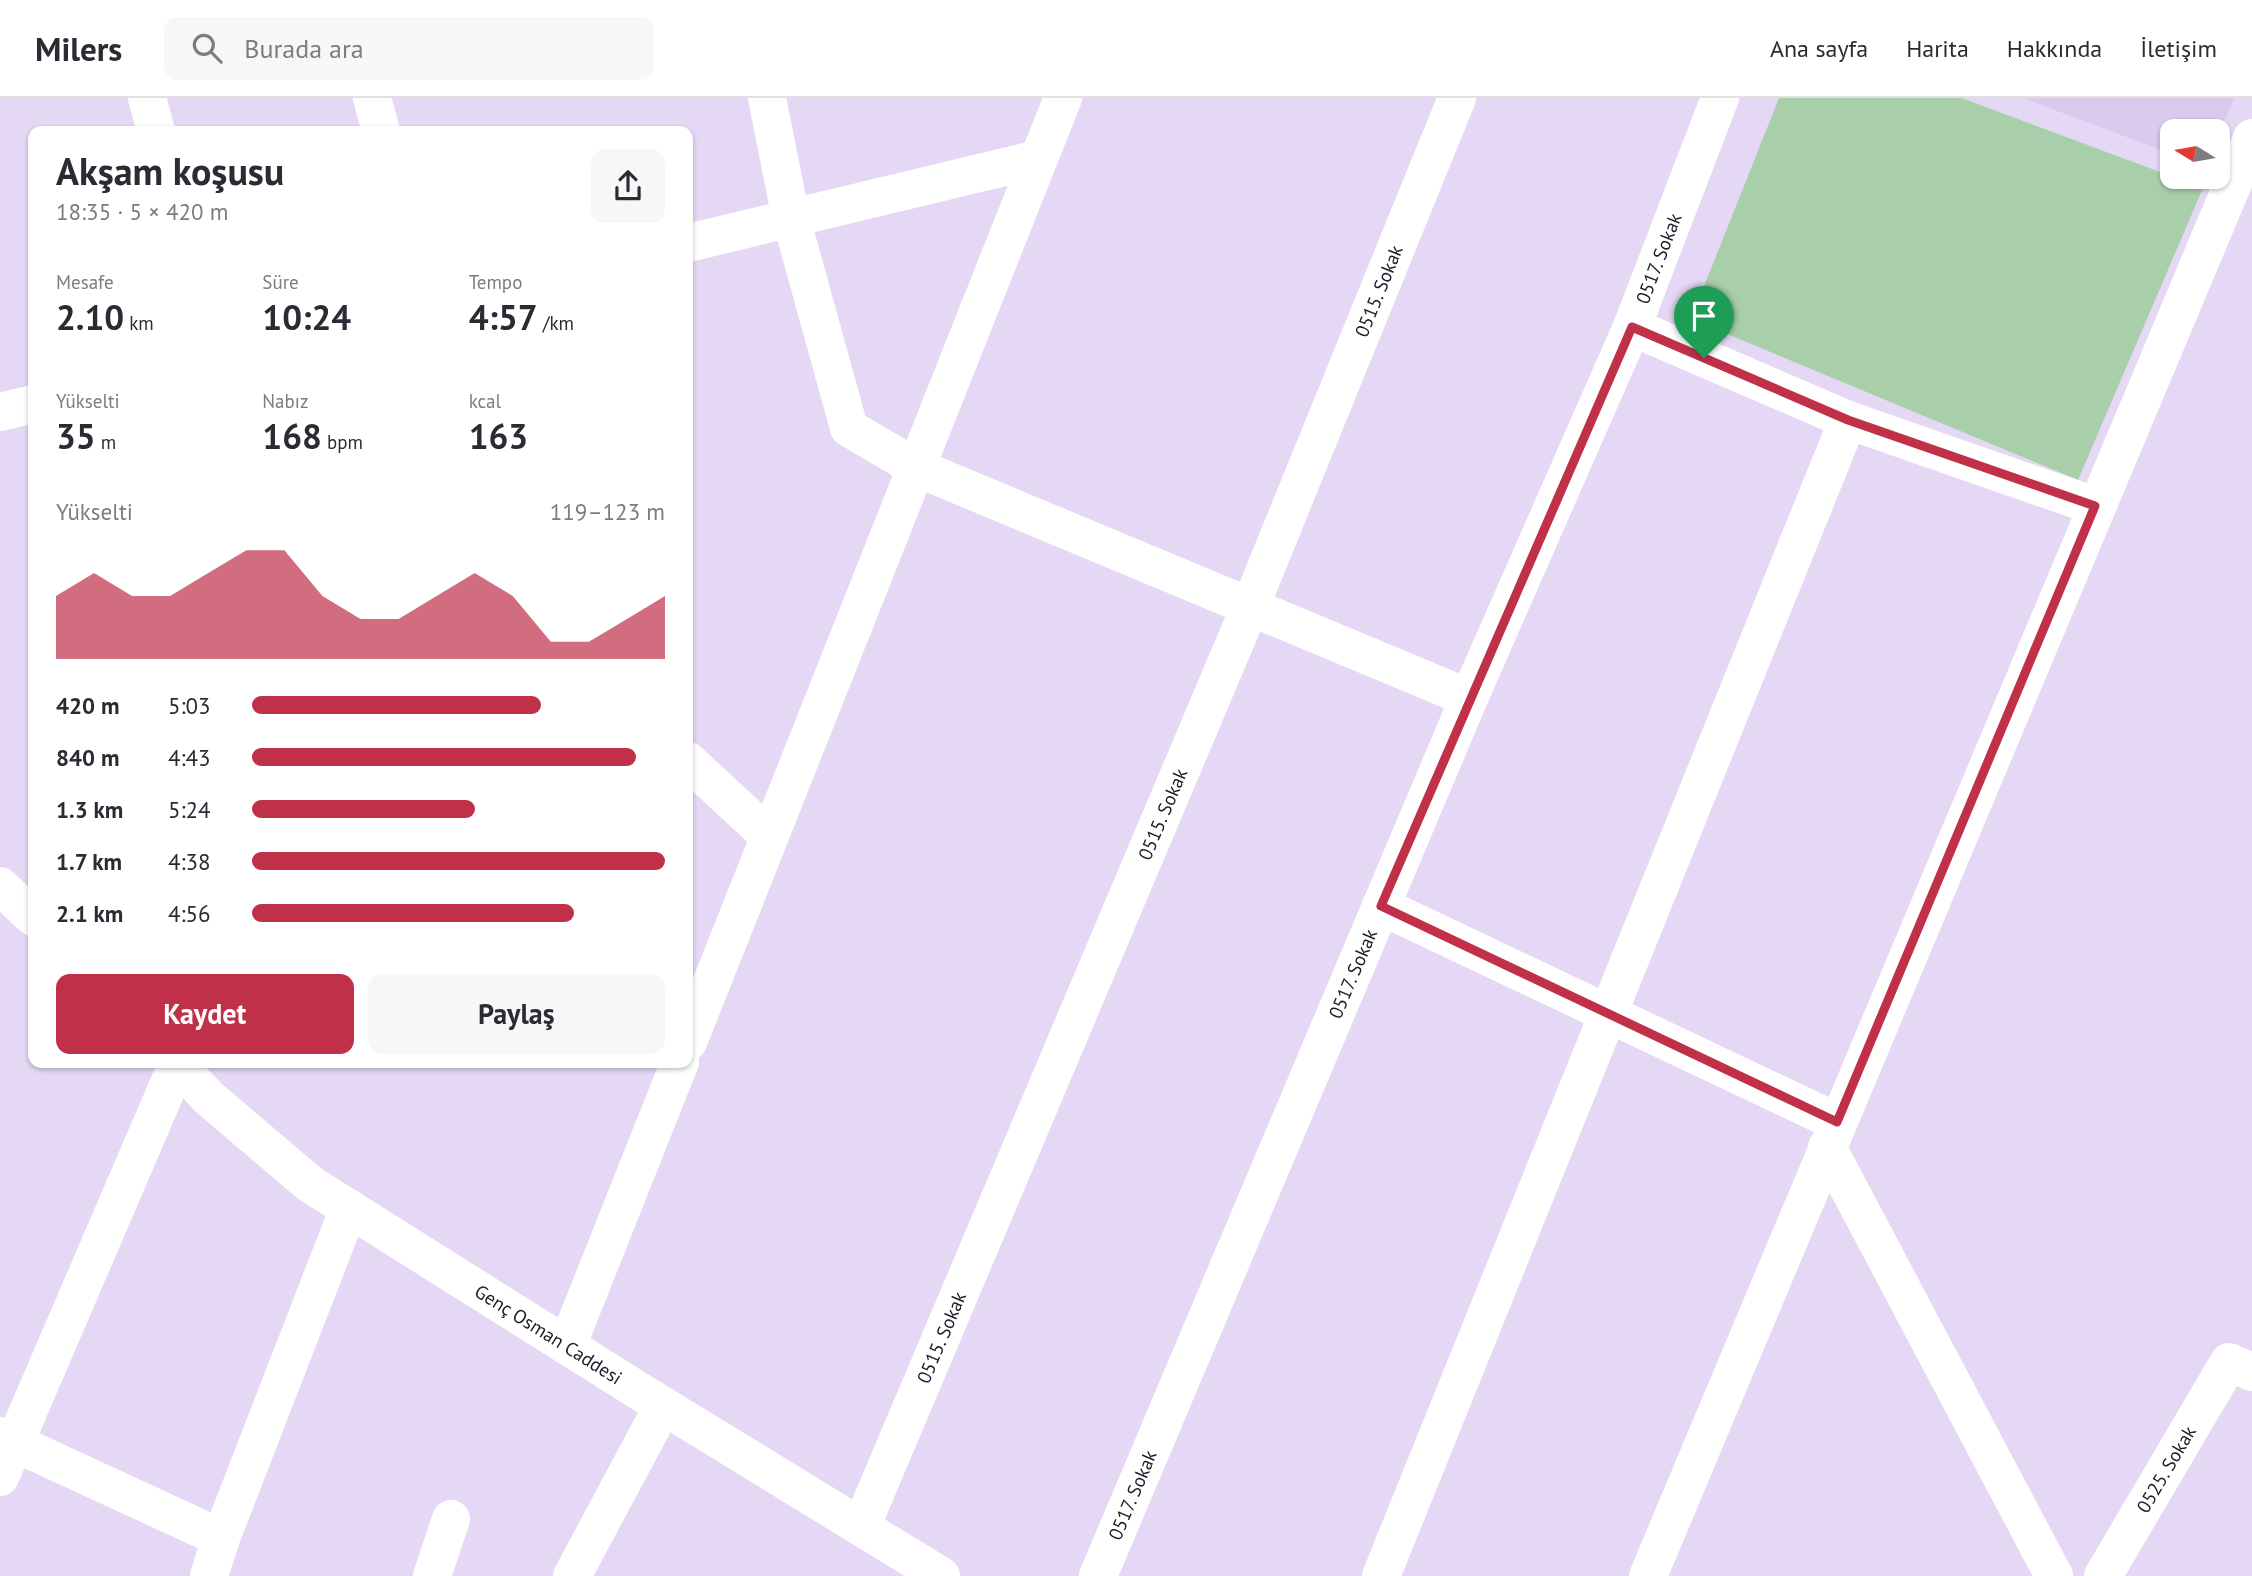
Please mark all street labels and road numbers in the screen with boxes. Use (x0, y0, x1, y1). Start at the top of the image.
street label: 0517. Sokak (1630, 210, 1687, 307)
street label: 0515. Sokak (1349, 242, 1408, 340)
street label: 0515. Sokak (1132, 765, 1192, 863)
street label: 0517. Sokak (1323, 925, 1382, 1022)
street label: Genç Osman Caddesi (470, 1279, 627, 1389)
street label: 0515. Sokak (911, 1288, 971, 1387)
street label: 0525. Sokak (2131, 1421, 2201, 1517)
street label: 0517. Sokak (1103, 1447, 1162, 1543)

